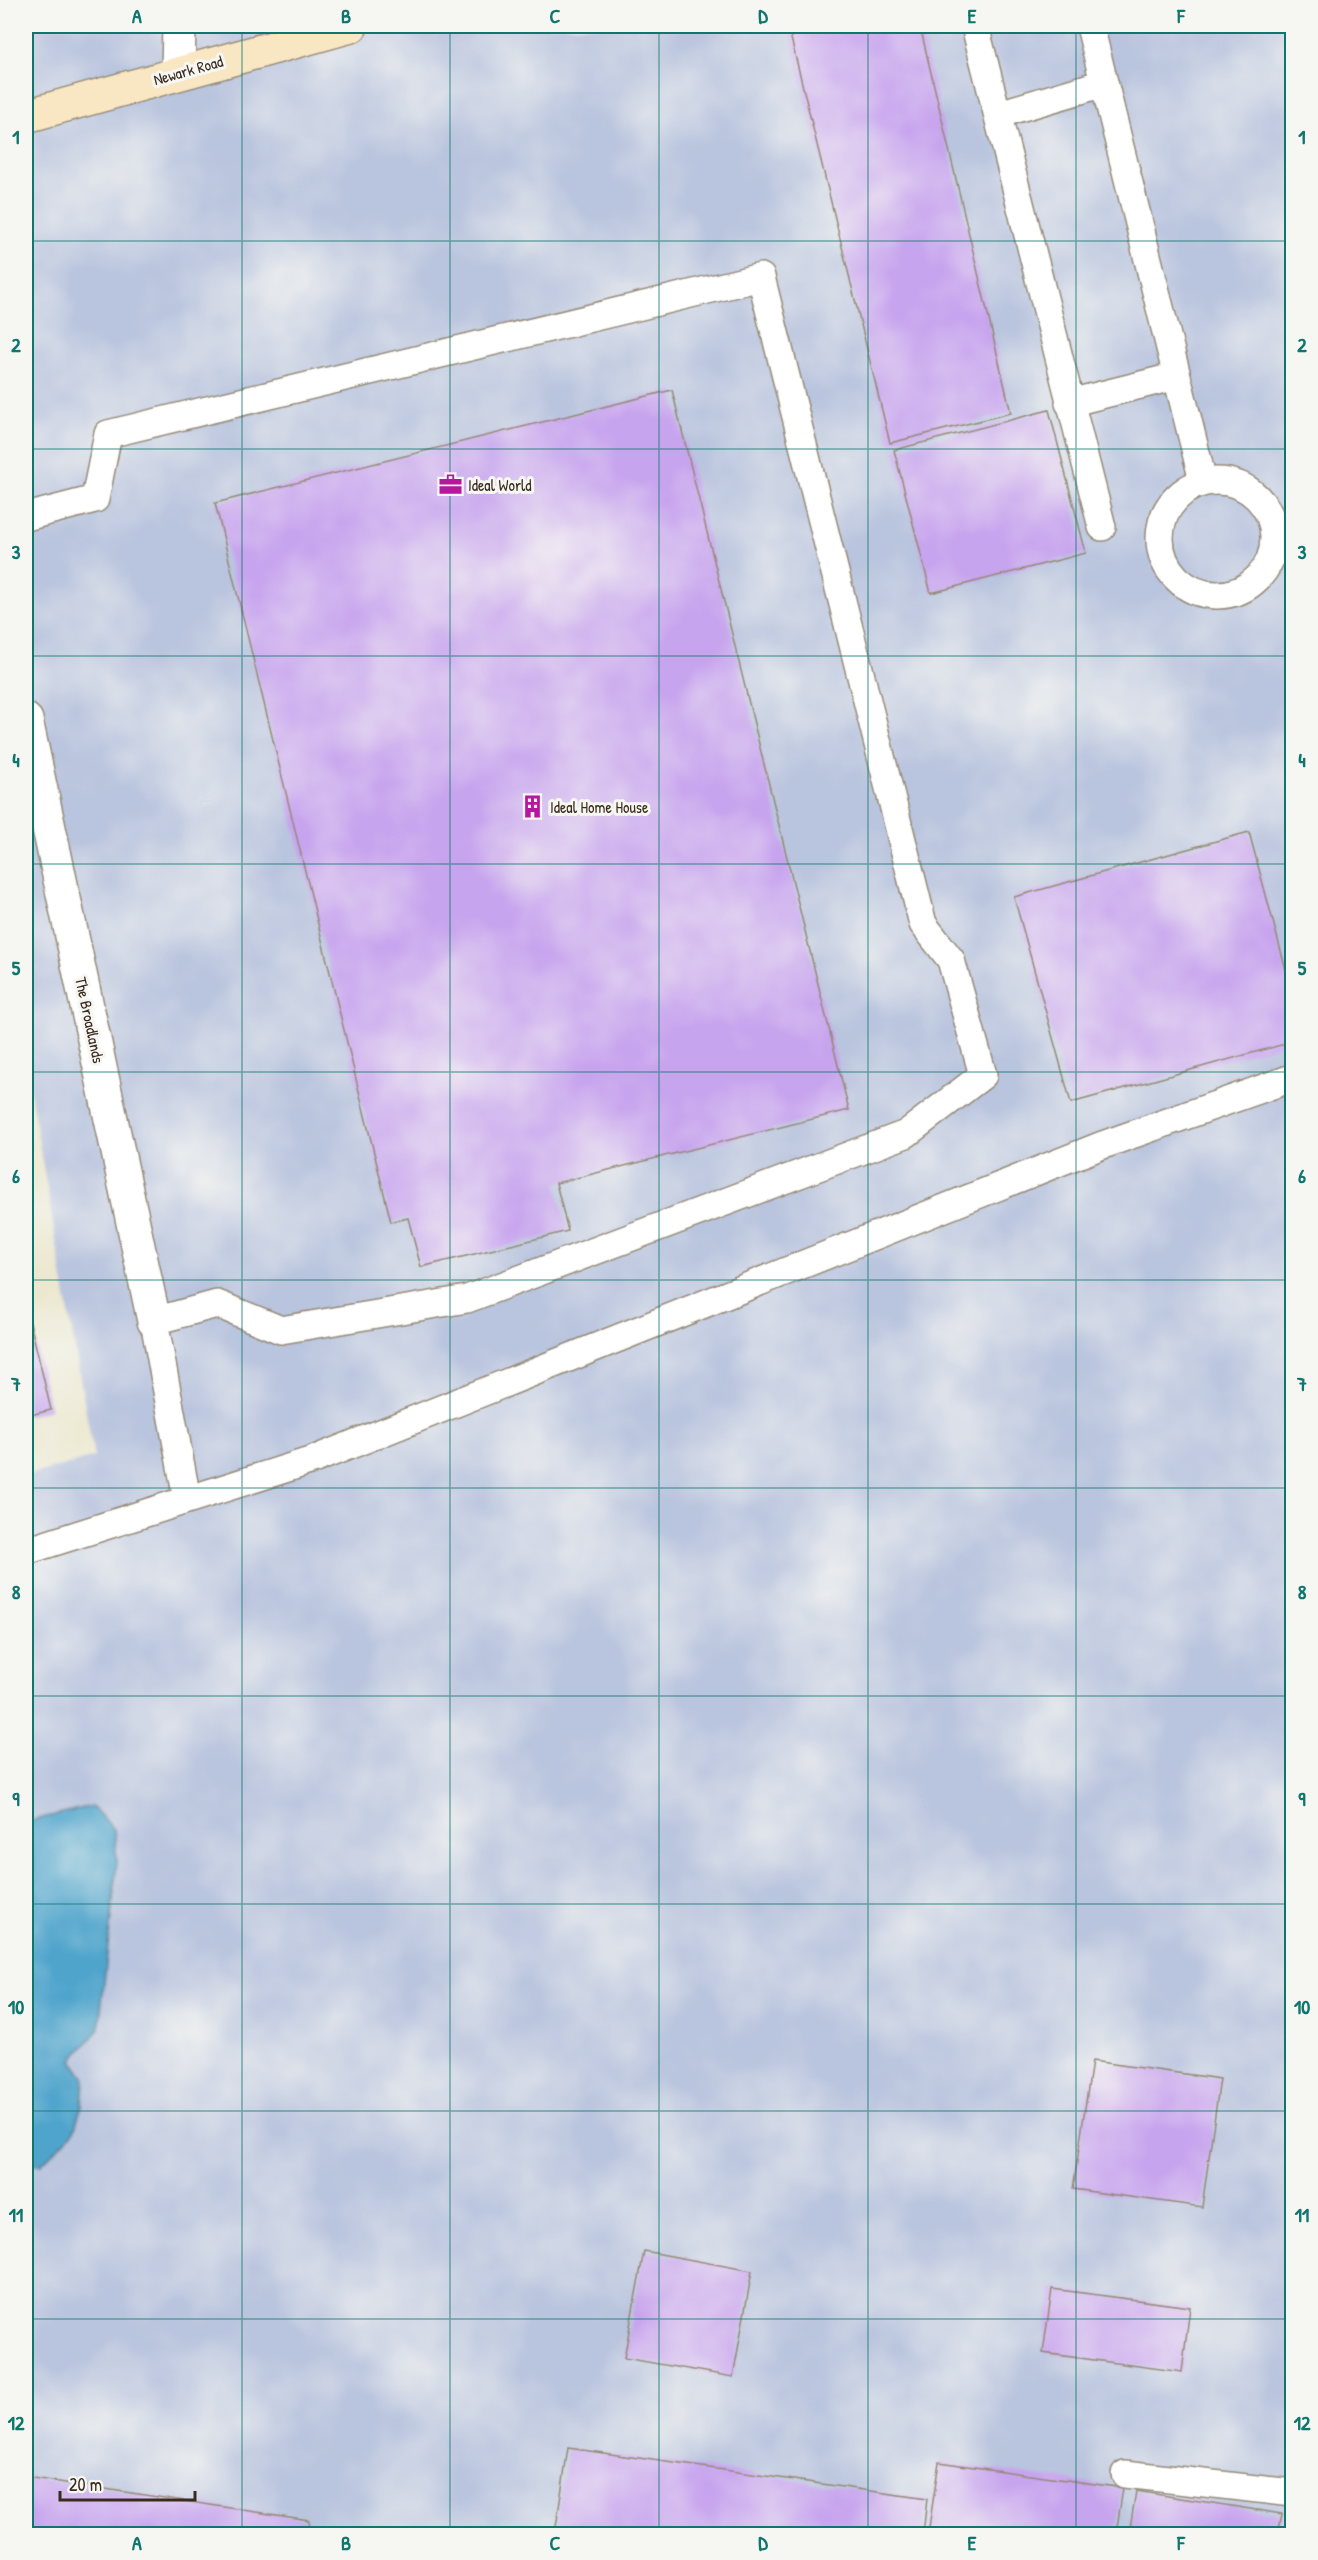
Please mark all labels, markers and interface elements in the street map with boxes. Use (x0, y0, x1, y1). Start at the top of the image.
text: A (132, 2, 142, 29)
text: B (341, 2, 351, 29)
text: C (550, 2, 561, 29)
text: D (758, 2, 768, 29)
text: E (968, 2, 977, 29)
text: F (1176, 2, 1186, 29)
street label: Newark Road (151, 50, 225, 90)
text: 1 (12, 123, 20, 150)
text: 1 (1298, 123, 1306, 150)
text: 2 (11, 331, 21, 358)
text: 2 (1297, 331, 1307, 358)
office icon: Ideal World (437, 472, 463, 498)
place label: Ideal World (468, 474, 532, 496)
text: 3 (12, 538, 21, 565)
text: 3 (1298, 538, 1307, 565)
text: 4 (12, 746, 20, 773)
text: 4 (1298, 746, 1306, 773)
building icon: Ideal Home House (519, 794, 545, 820)
place label: Ideal Home House (550, 796, 649, 818)
text: 5 (12, 954, 21, 981)
text: 5 (1298, 954, 1307, 981)
street label: The Broadlands (70, 975, 110, 1065)
text: 6 (12, 1162, 20, 1189)
text: 6 (1298, 1162, 1306, 1189)
text: 7 (10, 1370, 21, 1397)
text: 7 (1296, 1370, 1307, 1397)
text: 8 (12, 1578, 21, 1605)
text: 8 (1298, 1578, 1307, 1605)
text: 9 (12, 1785, 20, 1812)
text: 9 (1298, 1785, 1306, 1812)
text: 10 (8, 1993, 24, 2020)
text: 10 (1294, 1993, 1310, 2020)
text: 11 (9, 2201, 23, 2228)
text: 11 (1295, 2201, 1309, 2228)
text: 12 (8, 2409, 25, 2436)
text: 12 (1294, 2409, 1311, 2436)
scale bar (60, 2464, 195, 2502)
text: 20 m (69, 2472, 102, 2497)
text: A (132, 2529, 142, 2556)
text: B (341, 2529, 351, 2556)
text: C (550, 2529, 561, 2556)
text: D (758, 2529, 768, 2556)
text: E (968, 2529, 977, 2556)
text: F (1176, 2529, 1186, 2556)

